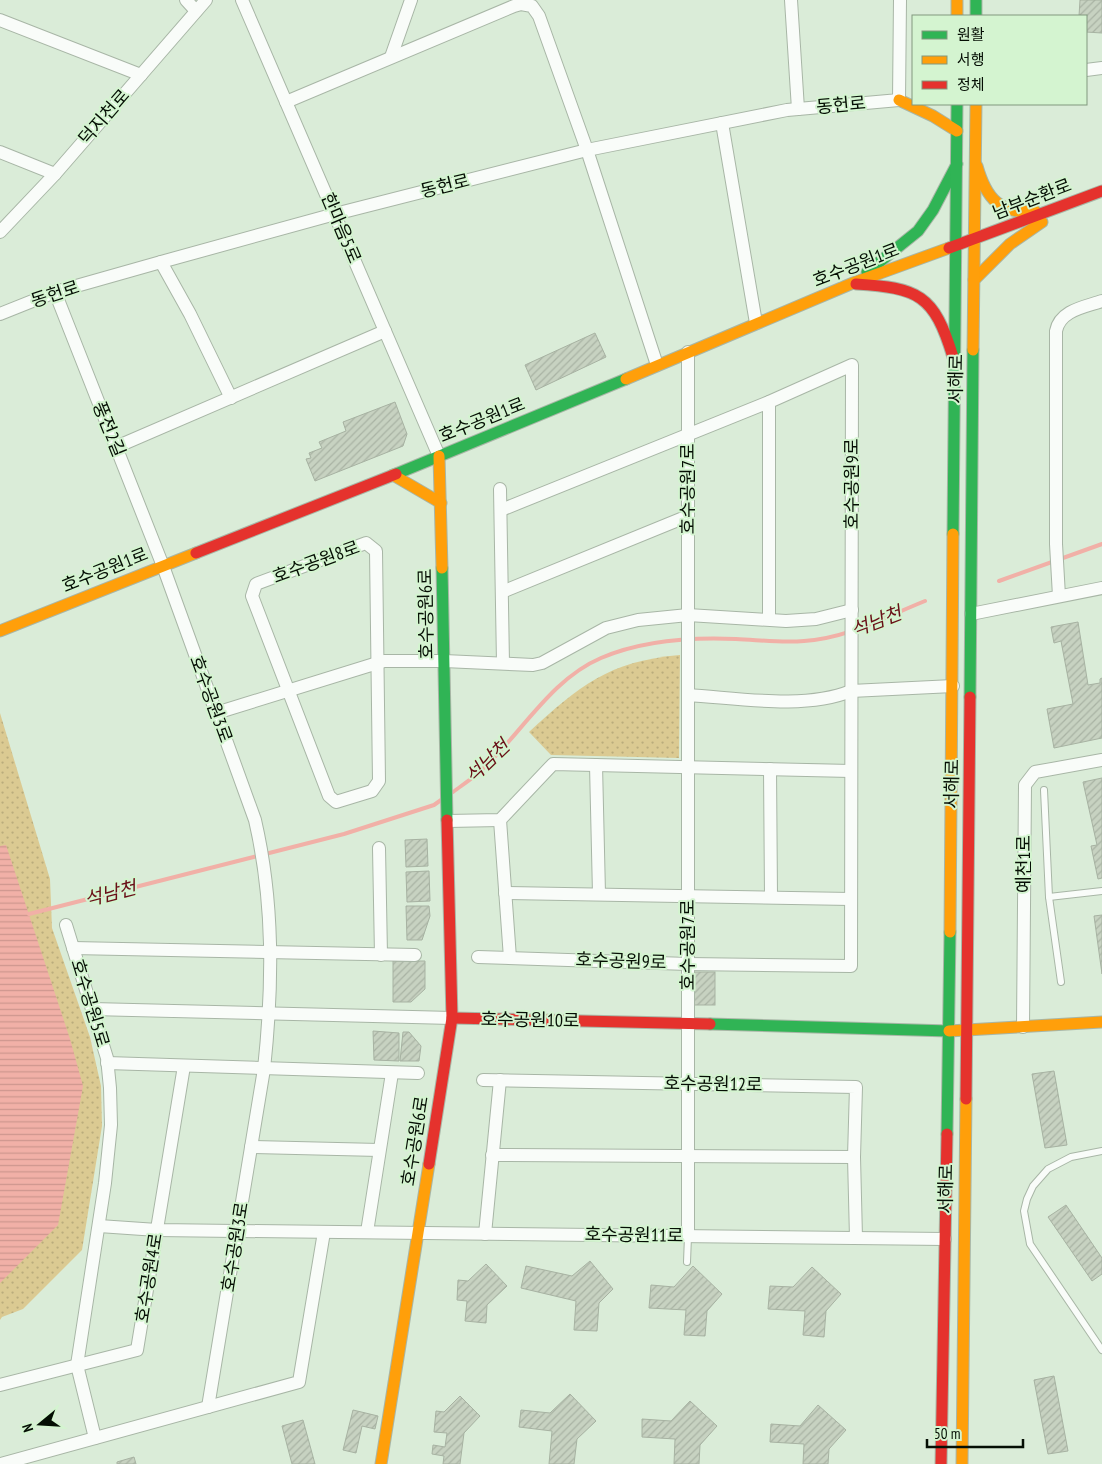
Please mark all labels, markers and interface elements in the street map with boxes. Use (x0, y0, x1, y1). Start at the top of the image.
legend (912, 15, 1087, 105)
text: 원활 (957, 25, 985, 44)
text: 서행 (957, 50, 985, 69)
text: 정체 (957, 75, 985, 94)
street label: 덕지천로 (73, 84, 134, 149)
street label: 동헌로 (815, 91, 867, 118)
street label: 동헌로 (418, 168, 472, 203)
street label: 남부순환로 (989, 173, 1075, 224)
street label: 한마음5로 (316, 189, 367, 267)
street label: 호수공원1로 (809, 238, 902, 292)
street label: 동헌로 (28, 275, 82, 312)
street label: 서해로 (944, 354, 967, 404)
street label: 호수공원1로 (435, 392, 528, 447)
street label: 풍전2길 (88, 398, 131, 460)
street label: 호수공원9로 (840, 439, 863, 529)
street label: 호수공원7로 (676, 444, 699, 534)
street label: 호수공원8로 (269, 535, 362, 588)
street label: 호수공원1로 (58, 542, 151, 597)
street label: 호수공원6로 (413, 568, 438, 660)
water label: 석남천 (847, 600, 906, 642)
street label: 호수공원3로 (185, 652, 238, 745)
water label: 석남천 (460, 733, 515, 788)
street label: 서해로 (940, 759, 963, 809)
street label: 예천1로 (1012, 835, 1035, 893)
water label: 석남천 (82, 875, 140, 911)
street label: 호수공원7로 (676, 900, 699, 990)
street label: 호수공원9로 (575, 947, 667, 974)
street label: 호수공원5로 (66, 956, 115, 1050)
street label: 호수공원10로 (480, 1007, 580, 1032)
street label: 호수공원12로 (663, 1071, 763, 1096)
street label: 호수공원6로 (396, 1094, 433, 1188)
street label: 서해로 (934, 1164, 957, 1214)
street label: 호수공원3로 (216, 1200, 253, 1294)
street label: 호수공원11로 (584, 1222, 684, 1247)
street label: 호수공원4로 (130, 1231, 167, 1325)
north arrow (15, 1399, 65, 1449)
scale bar (927, 1416, 1023, 1448)
text: N (18, 1422, 37, 1434)
text: 50 m (934, 1424, 960, 1443)

